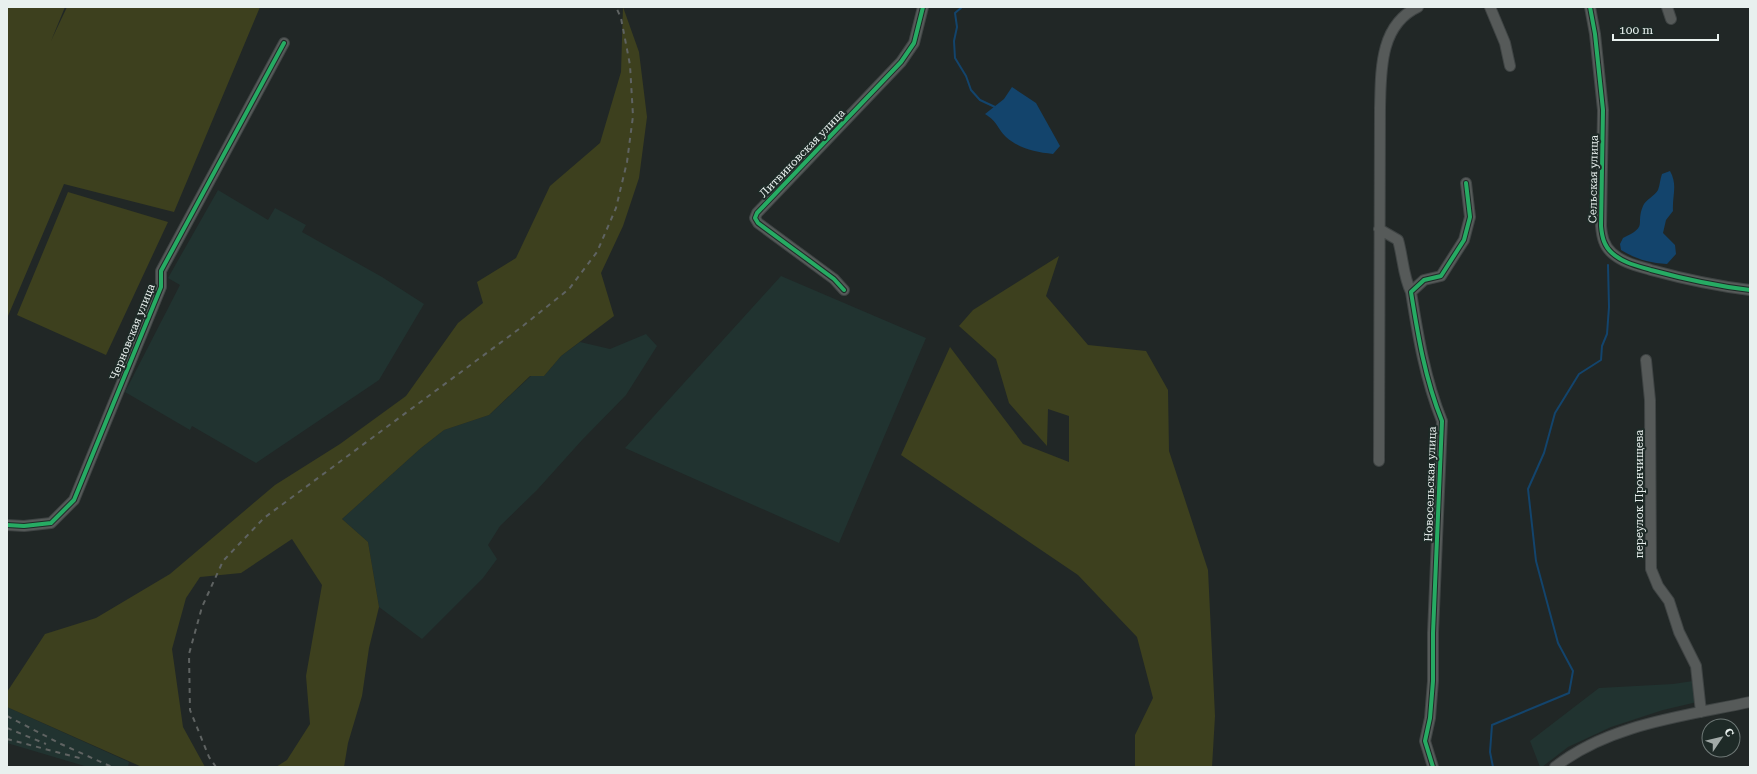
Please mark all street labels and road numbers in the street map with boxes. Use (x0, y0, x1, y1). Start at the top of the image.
street label: Литвиновская улица (757, 107, 848, 200)
street label: Сельская улица (1586, 135, 1601, 223)
street label: Черновская улица (107, 282, 158, 382)
street label: Новосельская улица (1422, 426, 1439, 542)
street label: переулок Прончищева (1633, 430, 1646, 558)

